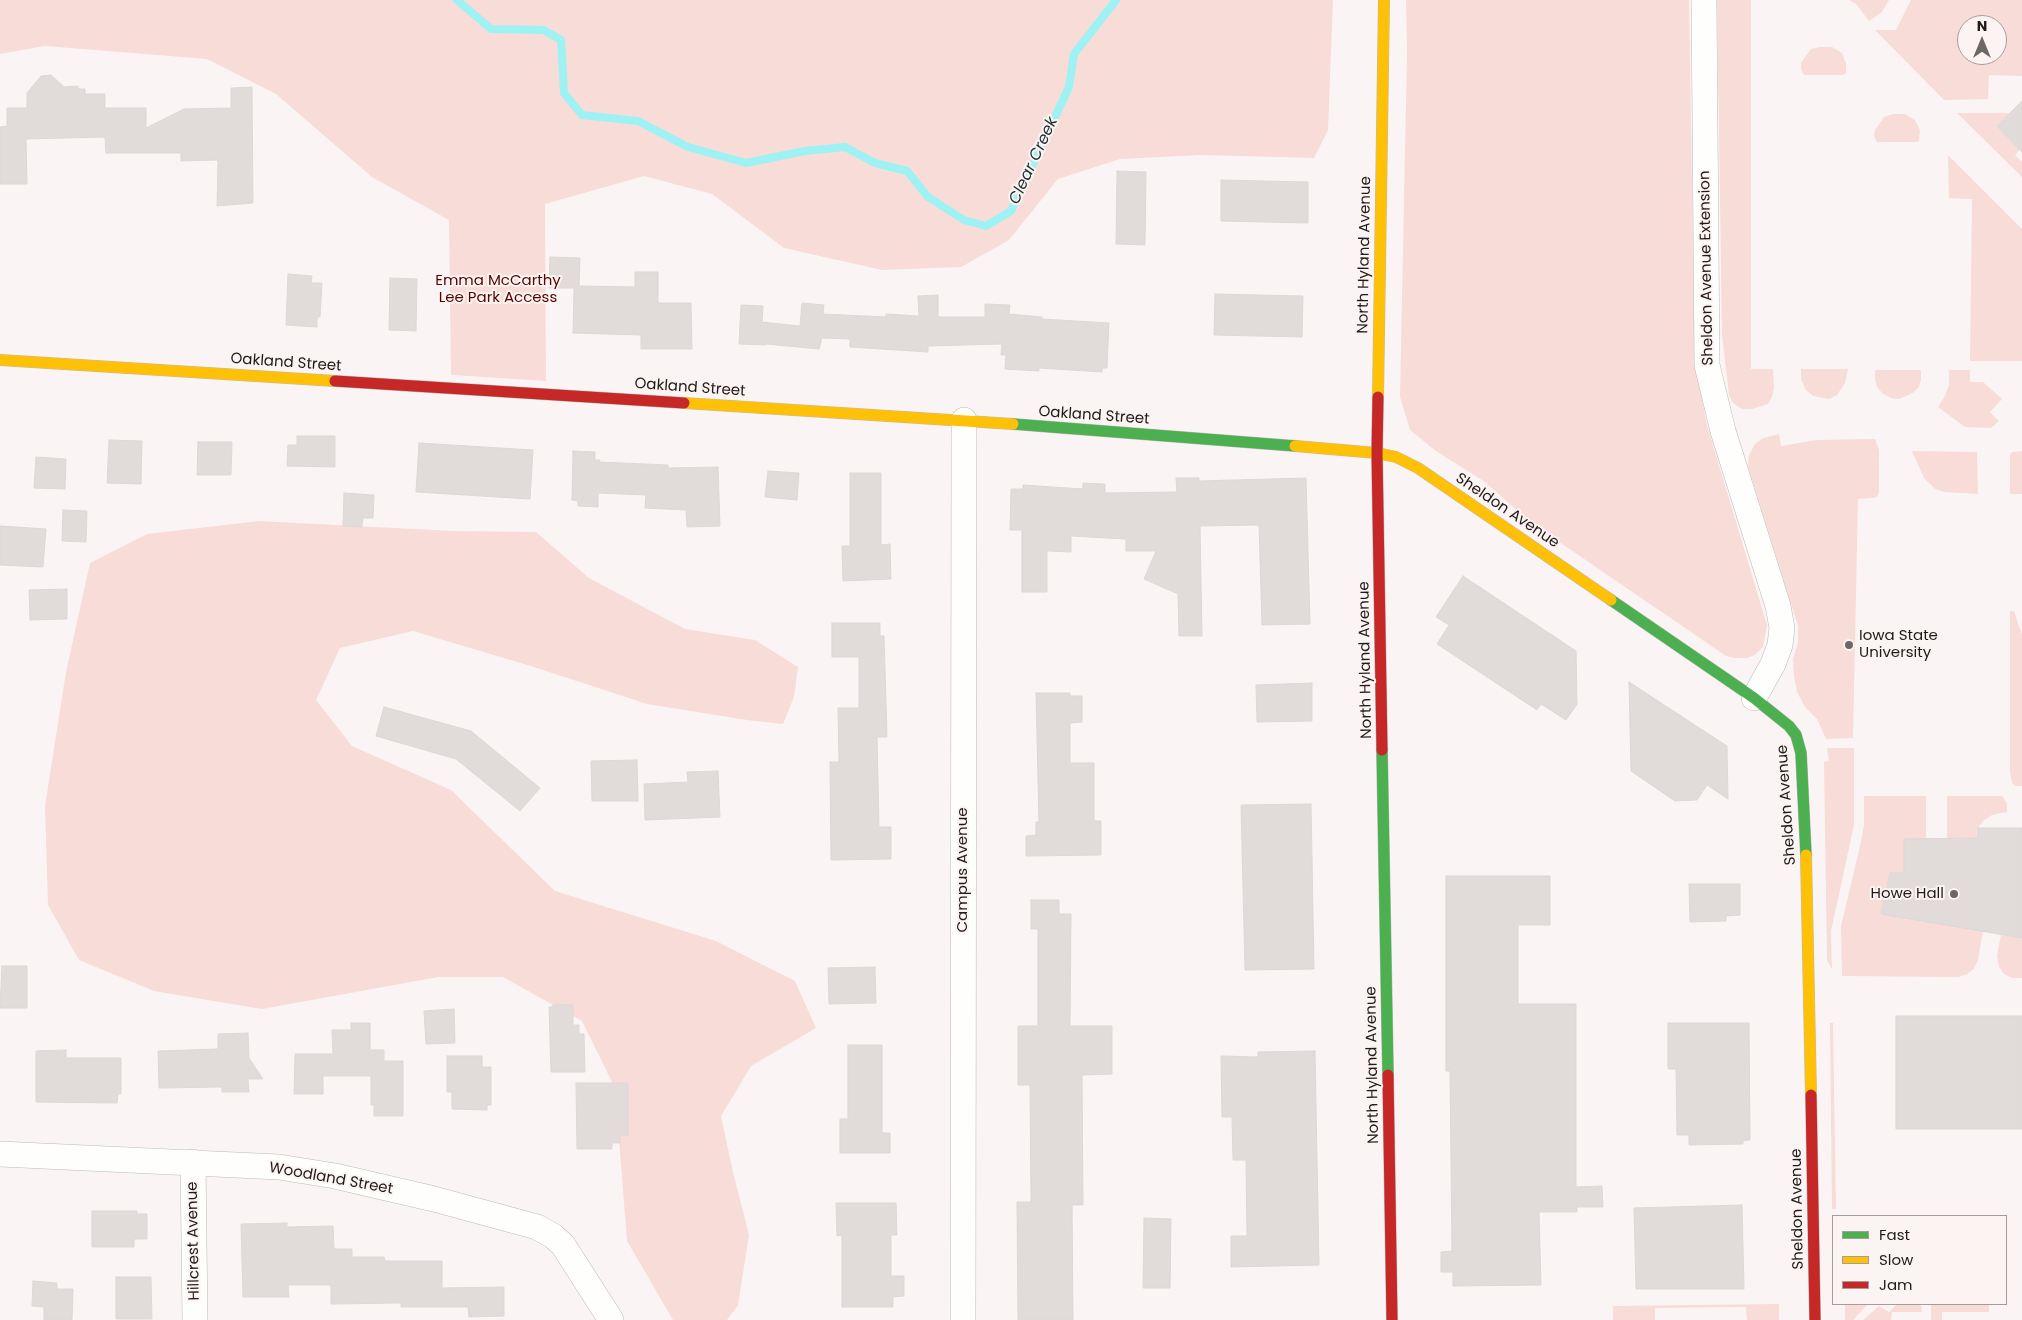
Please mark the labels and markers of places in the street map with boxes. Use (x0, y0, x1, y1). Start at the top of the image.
place label: Iowa State University (1859, 627, 1938, 662)
marker: Iowa State University (1843, 639, 1855, 651)
place label: Howe Hall (1871, 885, 1944, 903)
marker: Howe Hall (1948, 888, 1960, 900)

